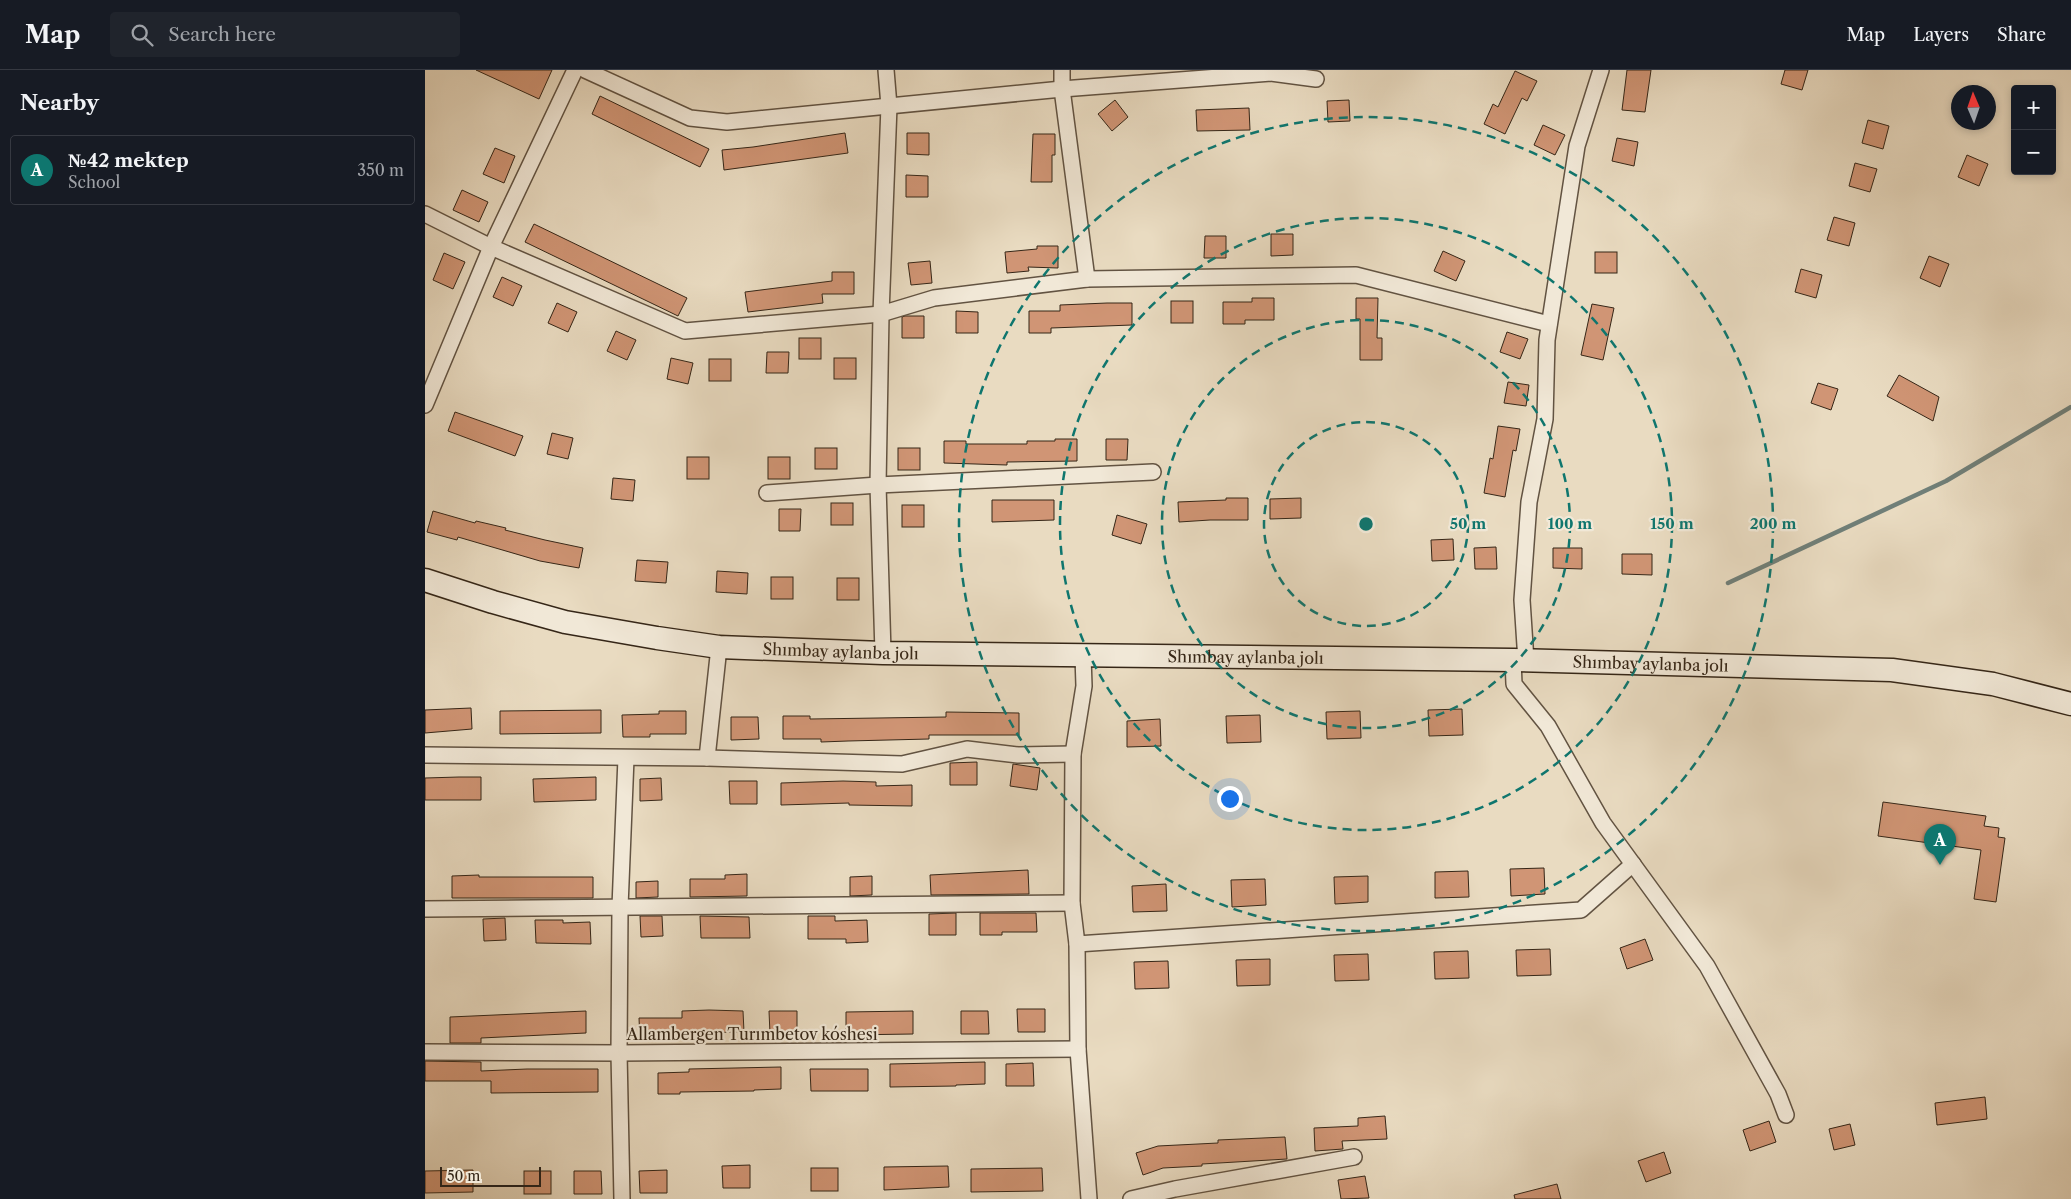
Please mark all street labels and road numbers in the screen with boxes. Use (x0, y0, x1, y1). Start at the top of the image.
street label: Shımbay aylanba jolı (762, 639, 919, 663)
street label: Shımbay aylanba jolı (1167, 646, 1324, 668)
street label: Shımbay aylanba jolı (1572, 652, 1729, 676)
street label: Allambergen Turımbetov kóshesi (625, 1024, 878, 1044)

